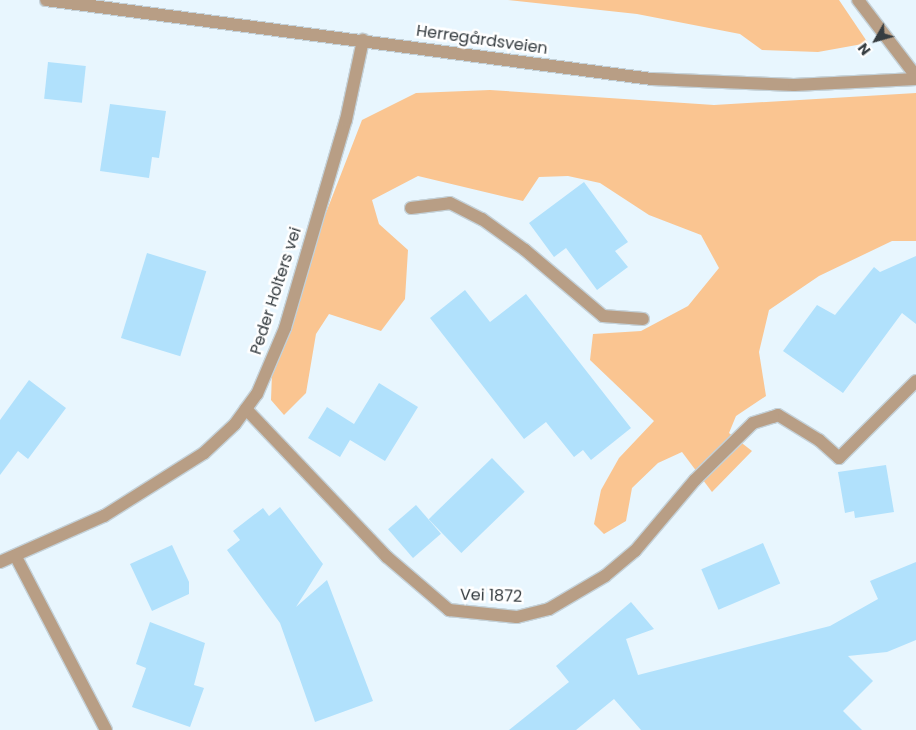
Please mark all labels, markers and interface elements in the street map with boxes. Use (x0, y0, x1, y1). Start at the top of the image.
north arrow (851, 15, 901, 65)
street label: Herregårdsveien (415, 21, 549, 59)
text: N (853, 39, 875, 60)
street label: Peder Holters vei (246, 225, 306, 357)
street label: Vei 1872 (460, 585, 522, 607)

